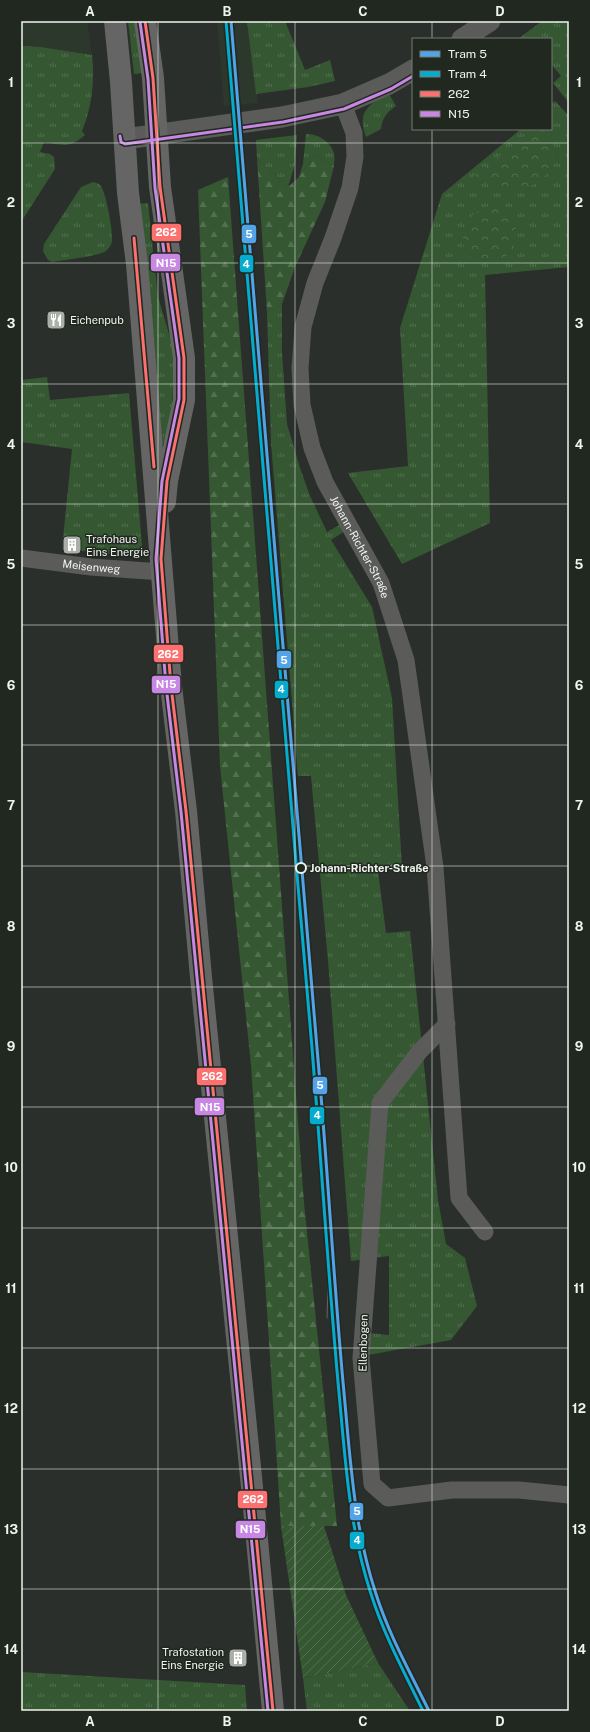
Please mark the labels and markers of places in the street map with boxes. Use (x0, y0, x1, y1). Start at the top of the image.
restaurant icon: Eichenpub (45, 309, 67, 331)
place label: Eichenpub (70, 314, 124, 326)
place label: Trafohaus Eins Energie (86, 533, 149, 558)
building icon: Trafohaus Eins Energie (61, 534, 83, 556)
marker: Johann-Richter-Straße (295, 862, 307, 874)
place label: Johann-Richter-Straße (310, 862, 429, 874)
place label: Trafostation Eins Energie (161, 1646, 224, 1671)
building icon: Trafostation Eins Energie (227, 1647, 249, 1669)

